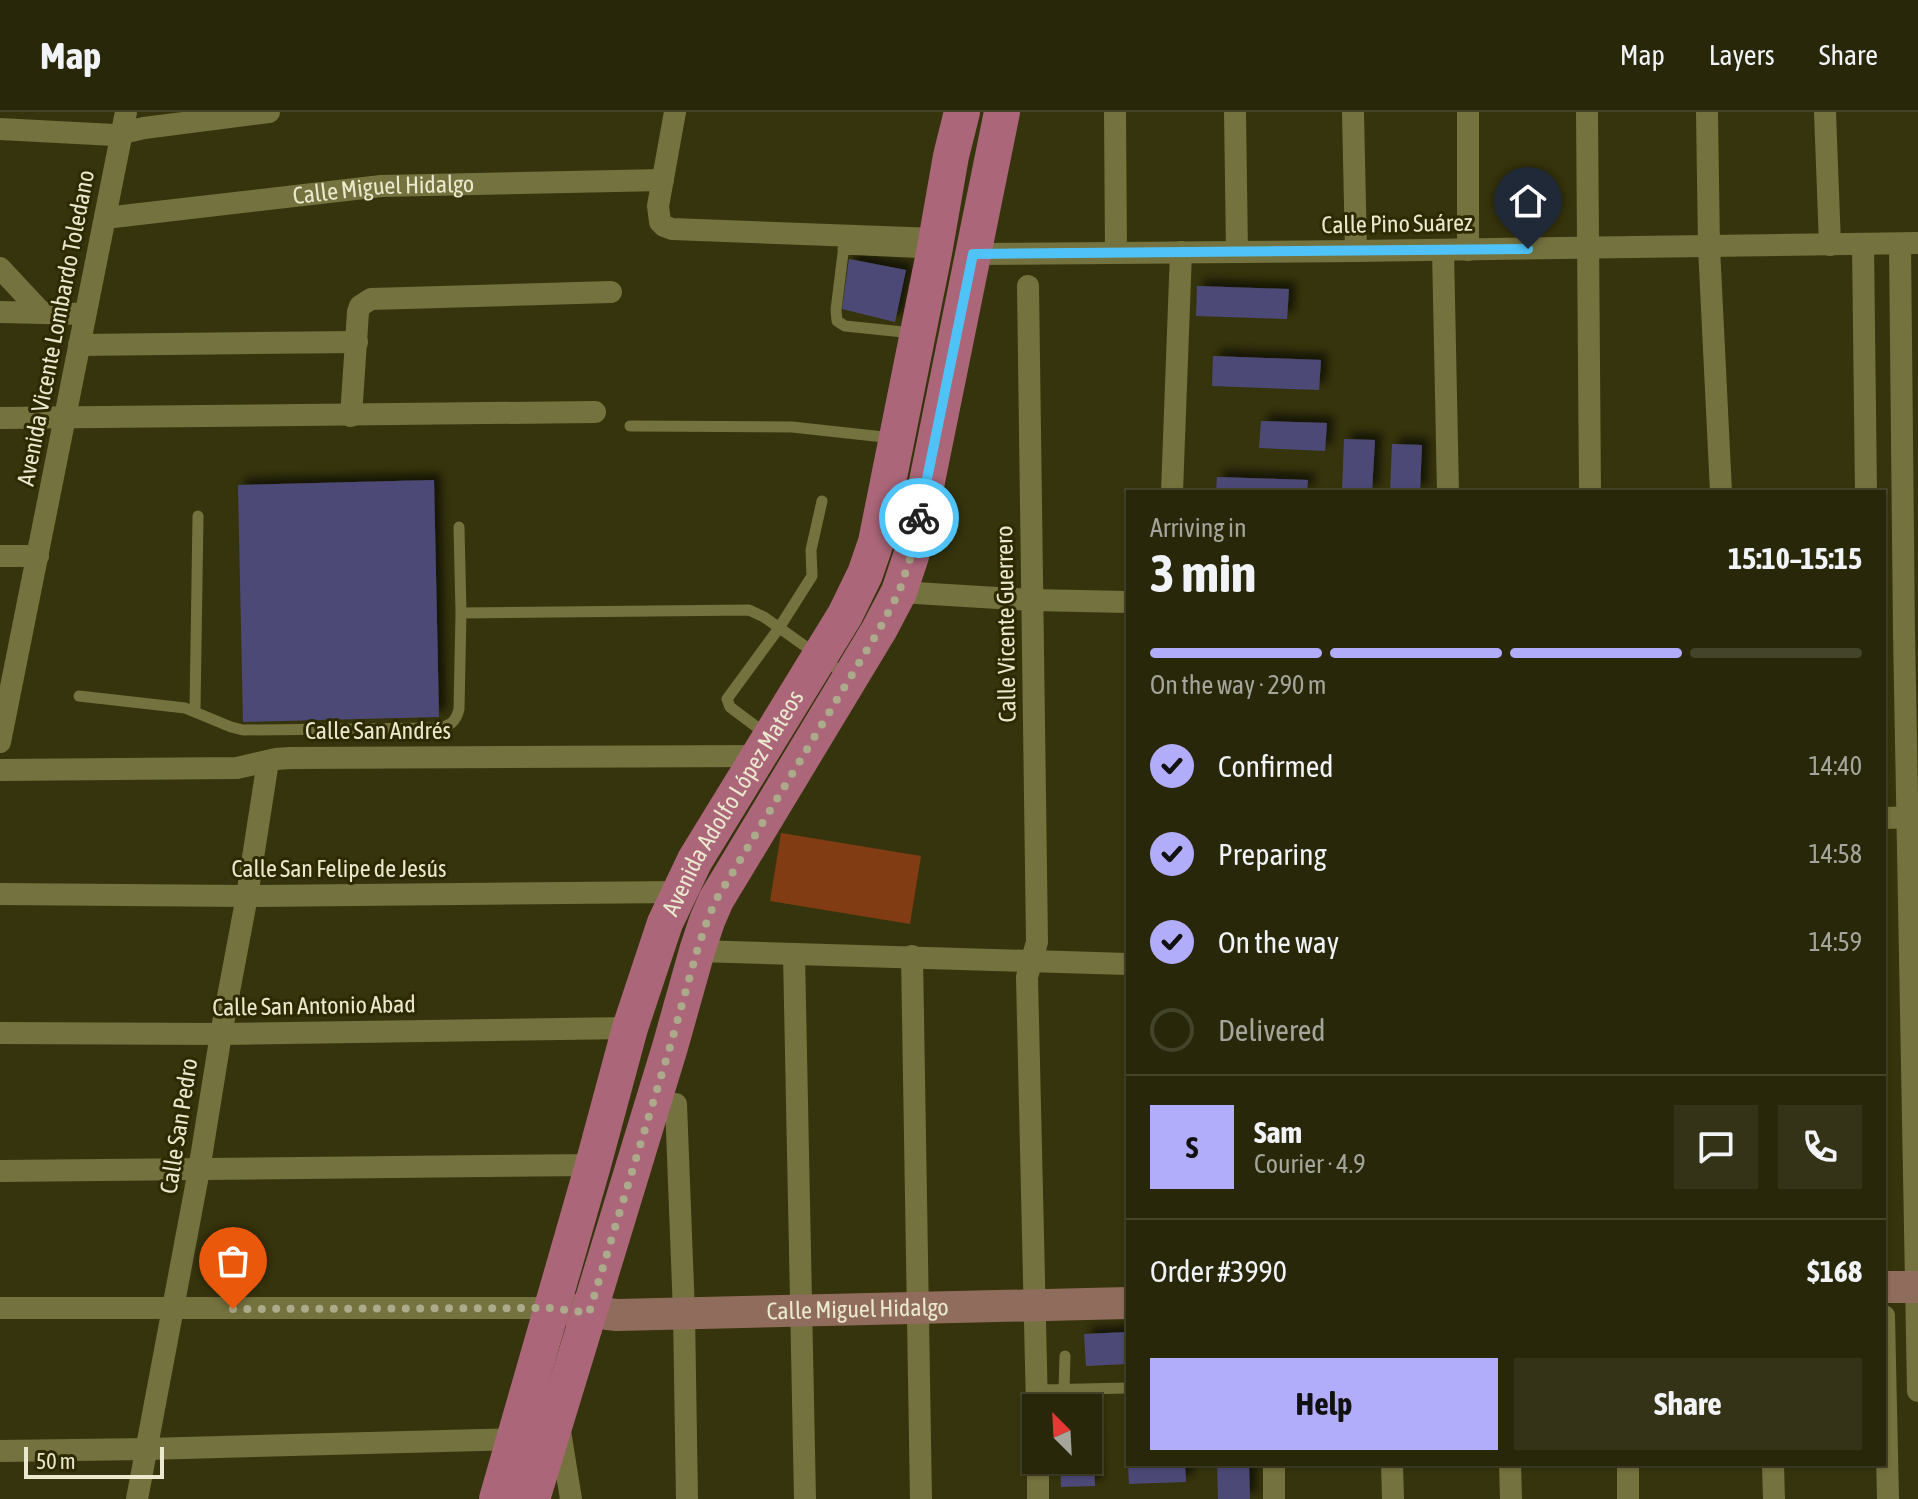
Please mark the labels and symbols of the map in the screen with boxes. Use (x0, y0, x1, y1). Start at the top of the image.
pin (1494, 167, 1562, 249)
street label: Avenida Vicente Lombardo Toledano (12, 168, 99, 488)
street label: Calle Miguel Hidalgo (291, 170, 474, 209)
street label: Calle Pino Suárez (1321, 209, 1473, 238)
courier (879, 478, 959, 558)
street label: Calle Vicente Guerrero (990, 525, 1021, 723)
street label: Avenida Adolfo López Mateos (656, 685, 809, 920)
street label: Calle San Andrés (305, 717, 451, 744)
street label: Calle San Felipe de Jesús (232, 855, 447, 882)
street label: Calle San Antonio Abad (212, 990, 416, 1021)
street label: Calle San Pedro (154, 1056, 203, 1196)
pin (199, 1227, 267, 1309)
street label: Calle Miguel Hidalgo (766, 1293, 949, 1324)
north arrow (1022, 1394, 1102, 1474)
scale bar (24, 1443, 164, 1479)

